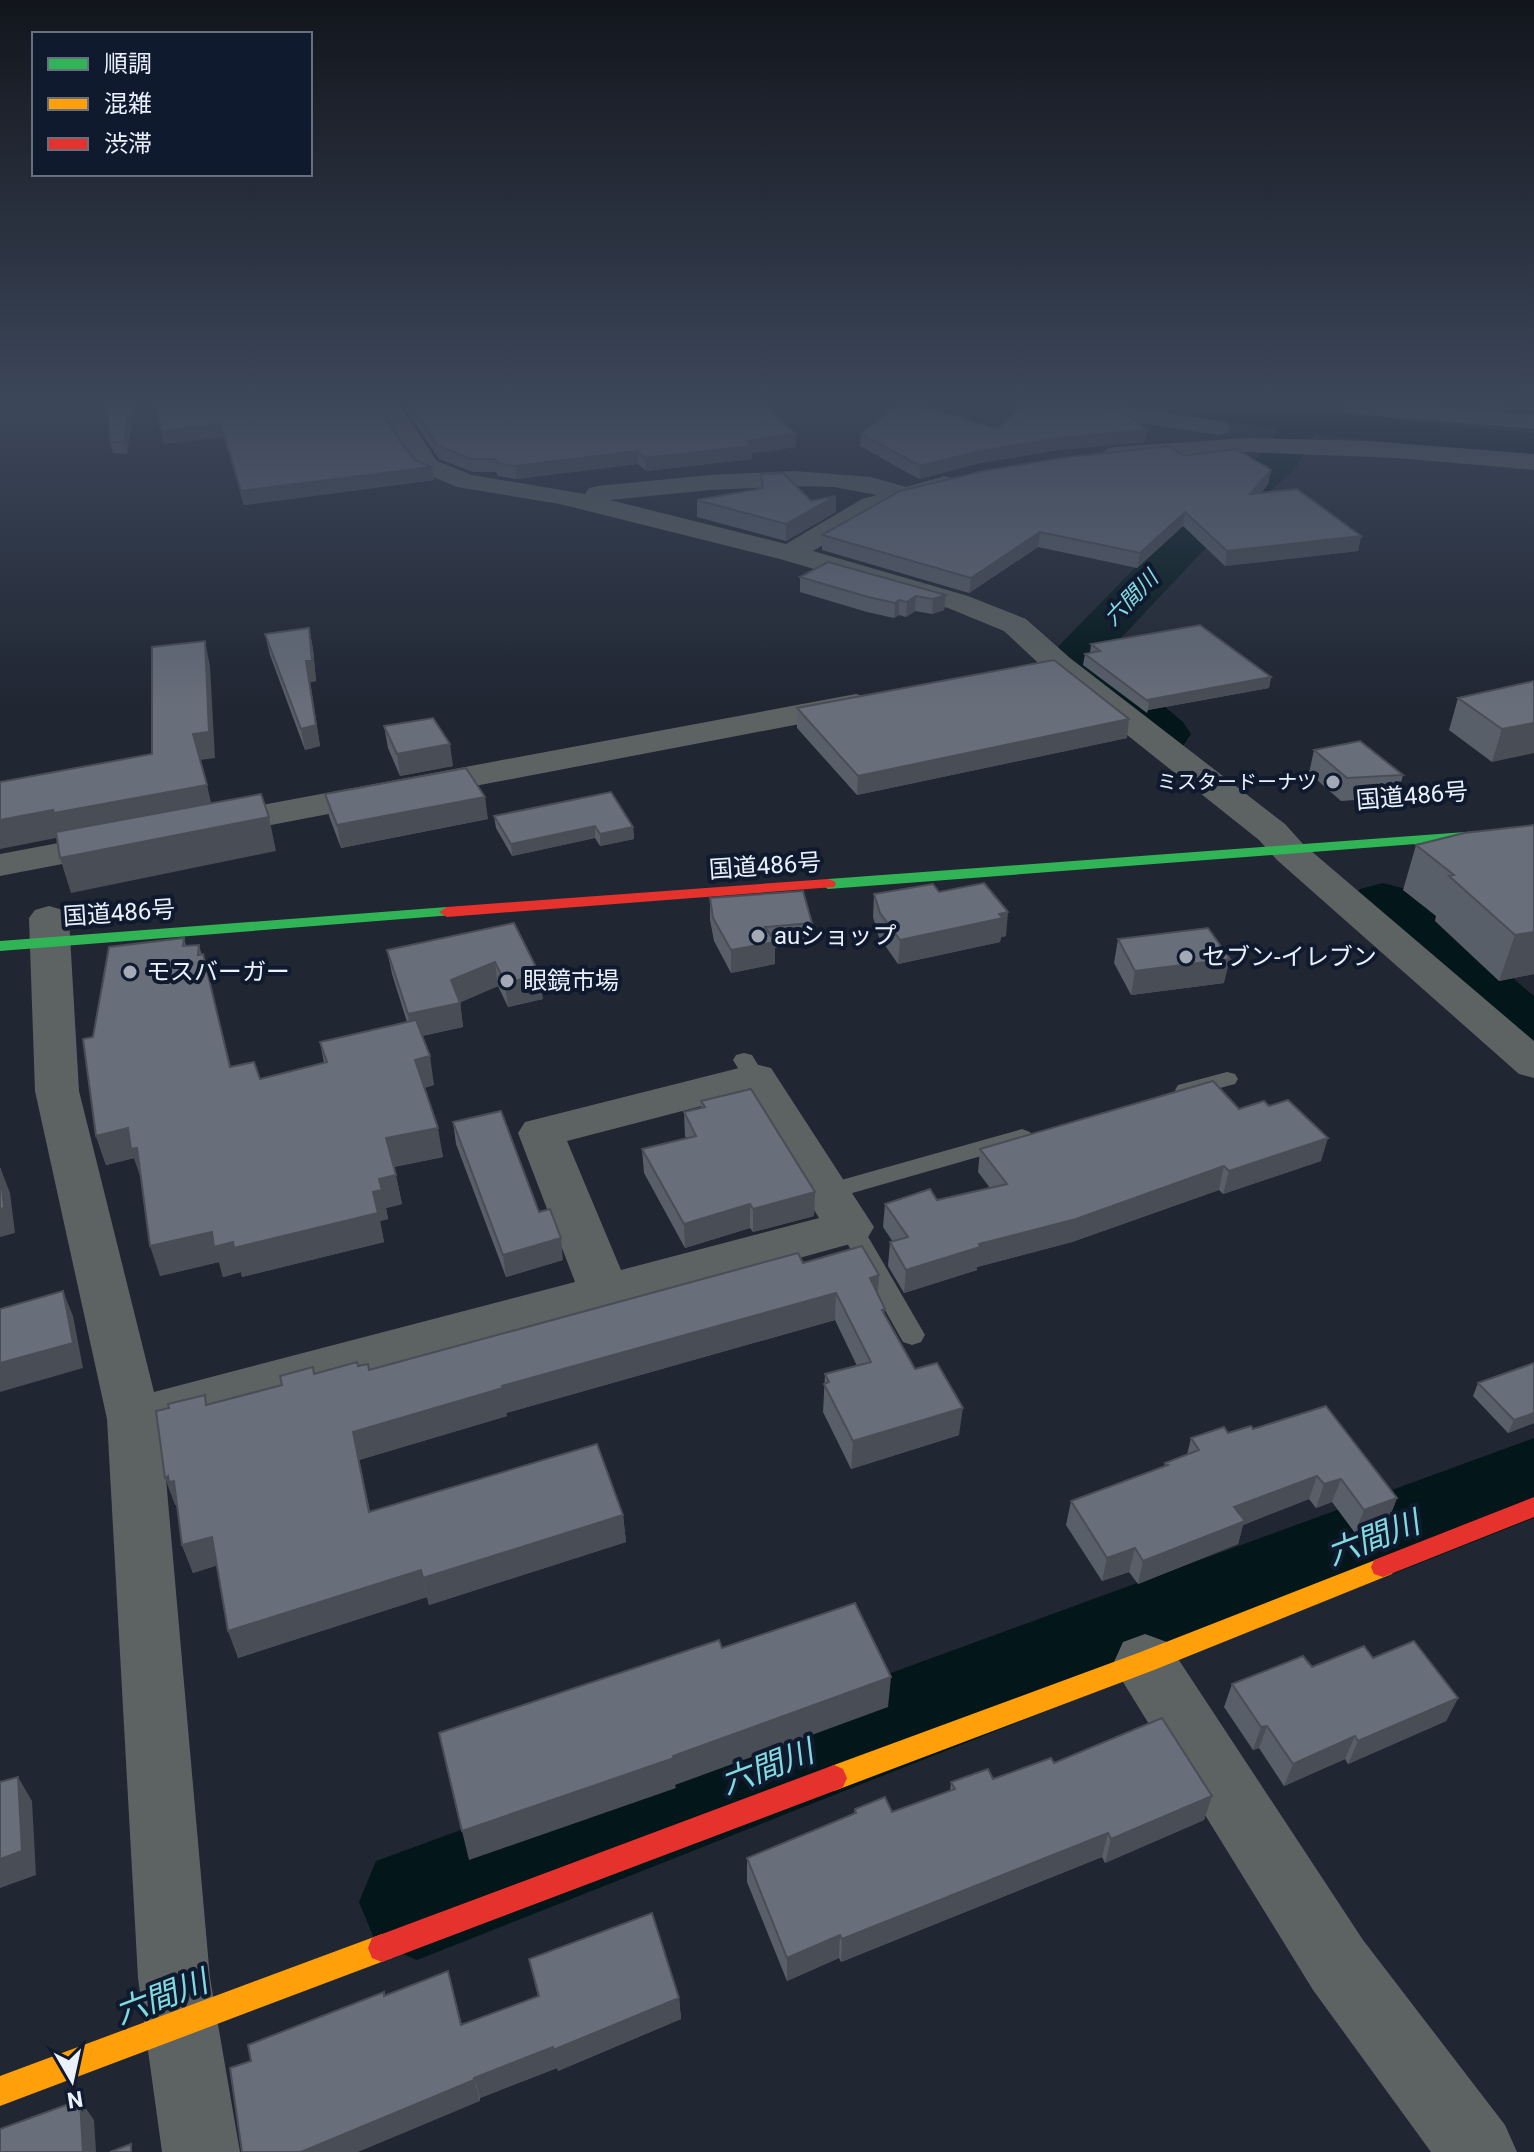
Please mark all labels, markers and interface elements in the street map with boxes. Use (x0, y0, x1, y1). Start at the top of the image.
legend (32, 32, 312, 176)
text: 順調 (104, 50, 152, 78)
text: 混雑 (104, 90, 152, 118)
text: 渋滞 (104, 130, 152, 158)
water label: 六間川 (1099, 564, 1164, 630)
place label: ミスタードーナツ (1157, 770, 1317, 794)
marker: ミスタードーナツ (1324, 773, 1342, 791)
street label: 国道486号 (1355, 777, 1469, 815)
street label: 国道486号 (708, 848, 822, 884)
street label: 国道486号 (62, 895, 176, 931)
place label: auショップ (774, 922, 896, 950)
marker: auショップ (749, 927, 767, 945)
place label: セブン-イレブン (1202, 943, 1377, 971)
marker: セブン-イレブン (1177, 948, 1195, 966)
place label: モスバーガー (146, 958, 290, 986)
marker: モスバーガー (121, 963, 139, 981)
place label: 眼鏡市場 (523, 967, 619, 995)
marker: 眼鏡市場 (498, 972, 516, 990)
water label: 六間川 (1321, 1502, 1427, 1573)
water label: 六間川 (715, 1731, 821, 1802)
water label: 六間川 (109, 1961, 215, 2032)
north arrow (32, 2040, 112, 2120)
text: N (65, 2086, 85, 2113)

